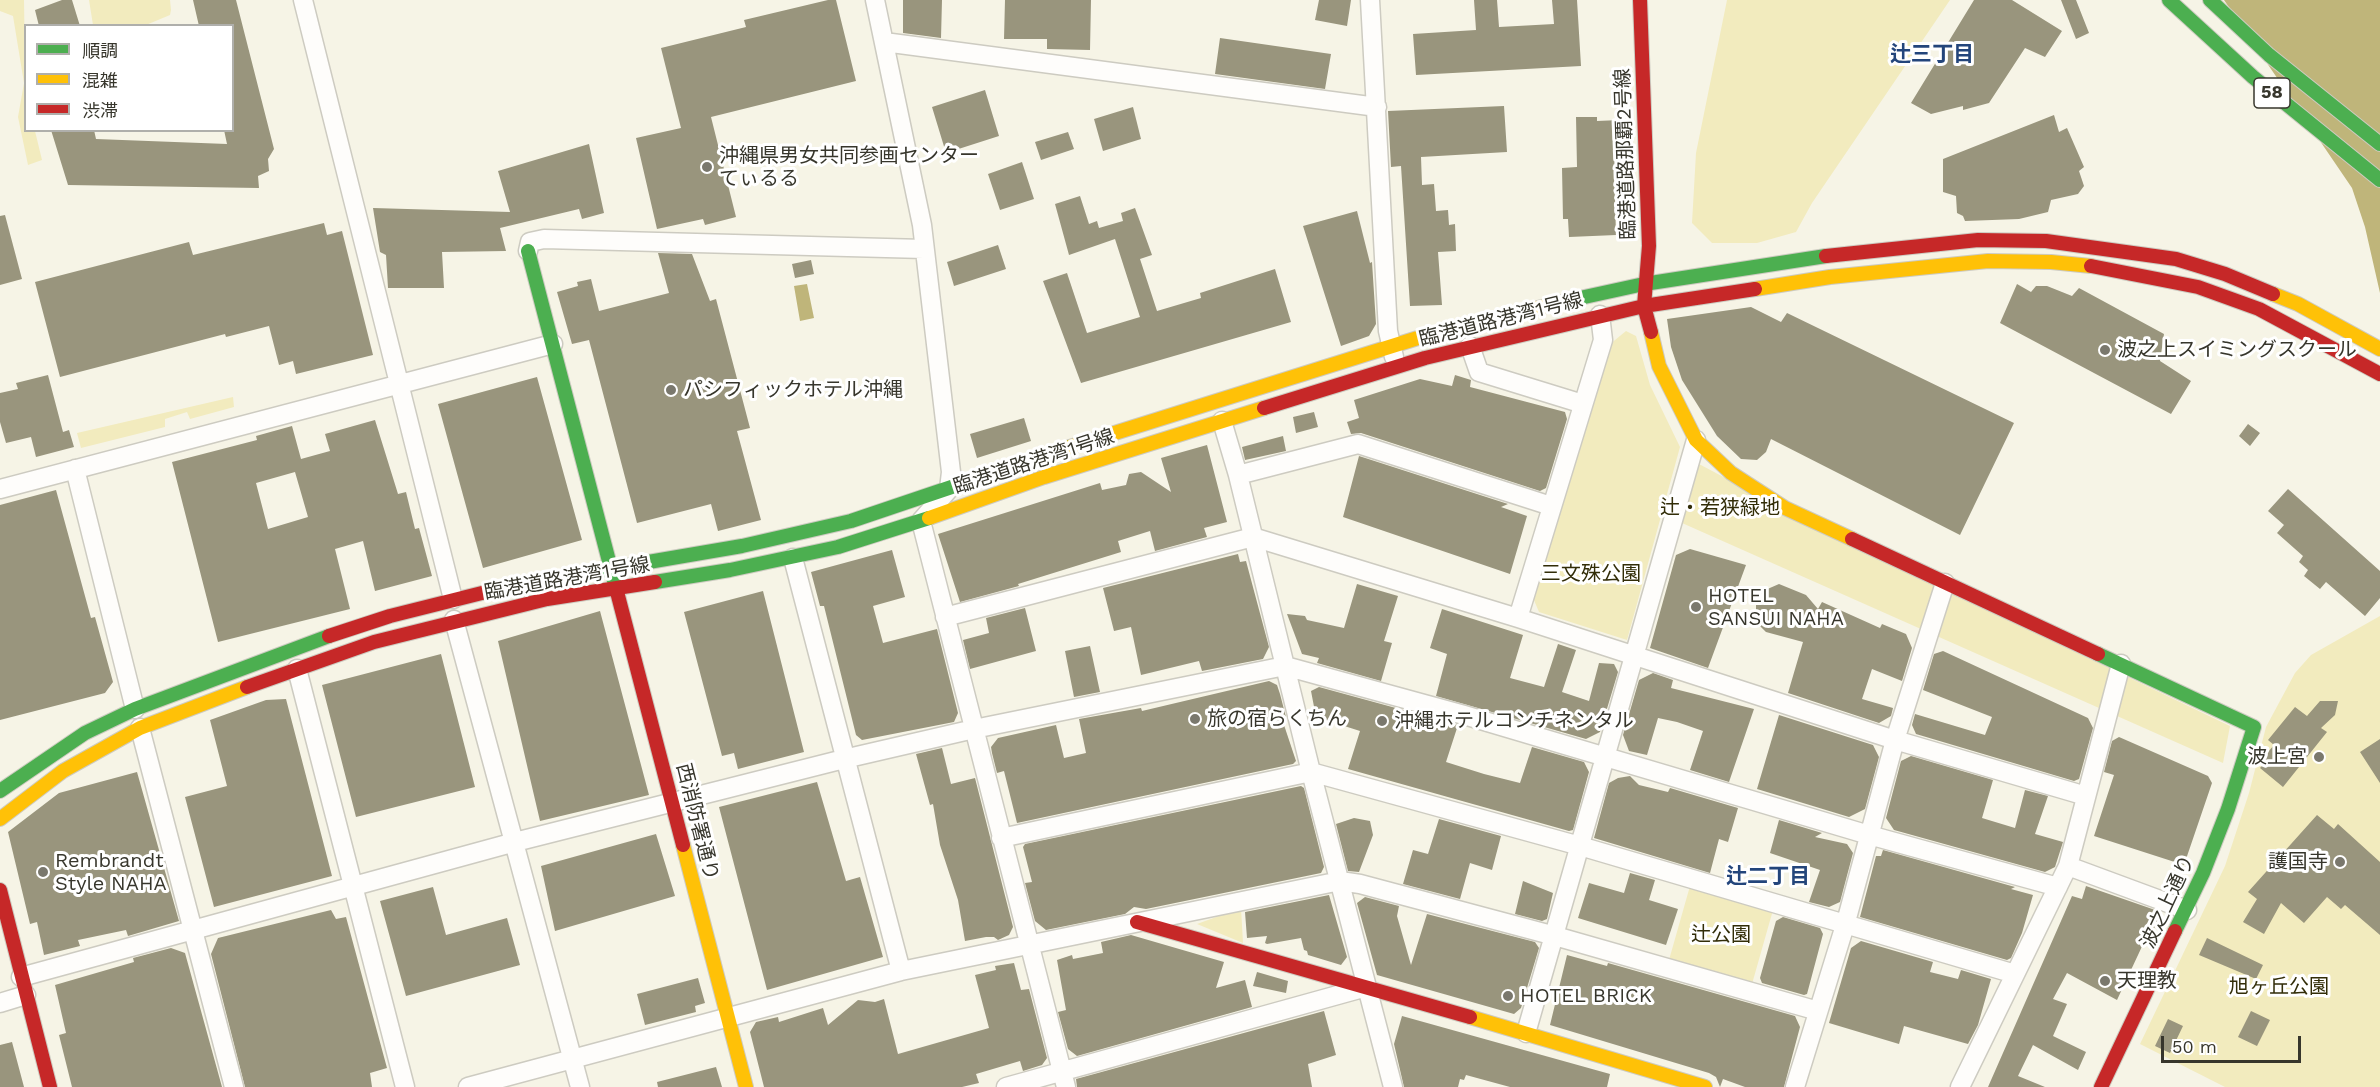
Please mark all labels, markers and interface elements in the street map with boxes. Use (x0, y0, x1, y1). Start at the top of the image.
legend (24, 24, 234, 132)
text: 順調 (82, 40, 118, 61)
district label: 辻三丁目 (1890, 42, 1974, 68)
street label: 臨港道路那覇2号線 (1611, 68, 1641, 240)
text: 混雑 (82, 70, 118, 91)
road number: 58 (2254, 78, 2290, 108)
text: 渋滞 (82, 100, 118, 121)
place label: 沖縄県男女共同参画センター てぃるる (719, 144, 979, 191)
marker: 沖縄県男女共同参画センター てぃるる (700, 160, 714, 174)
street label: 臨港道路港湾1号線 (1417, 288, 1585, 352)
place label: 波之上スイミングスクール (2117, 338, 2357, 362)
marker: 波之上スイミングスクール (2098, 343, 2112, 357)
place label: パシフィックホテル沖縄 (683, 378, 903, 402)
marker: パシフィックホテル沖縄 (664, 383, 678, 397)
street label: 臨港道路港湾1号線 (950, 425, 1118, 499)
park label: 辻・若狭緑地 (1660, 496, 1780, 520)
street label: 臨港道路港湾1号線 (482, 553, 652, 605)
park label: 三文殊公園 (1541, 562, 1641, 586)
place label: HOTEL SANSUI NAHA (1708, 584, 1844, 631)
marker: HOTEL SANSUI NAHA (1689, 600, 1703, 614)
place label: 旅の宿らくちん (1207, 707, 1347, 731)
place label: 沖縄ホテルコンチネンタル (1394, 709, 1634, 733)
marker: 旅の宿らくちん (1188, 712, 1202, 726)
marker: 沖縄ホテルコンチネンタル (1375, 714, 1389, 728)
place label: 波上宮 (2247, 745, 2307, 769)
marker: 波上宮 (2312, 750, 2326, 764)
street label: 西消防署通り (671, 761, 723, 883)
place label: Rembrandt Style NAHA (55, 849, 167, 896)
place label: 護国寺 (2268, 850, 2328, 874)
street label: 波之上通り (2136, 852, 2200, 952)
marker: 護国寺 (2333, 855, 2347, 869)
district label: 辻二丁目 (1726, 864, 1810, 890)
marker: Rembrandt Style NAHA (36, 865, 50, 879)
park label: 辻公園 (1691, 923, 1751, 947)
place label: 天理教 (2117, 969, 2177, 993)
marker: 天理教 (2098, 974, 2112, 988)
park label: 旭ヶ丘公園 (2229, 975, 2329, 999)
place label: HOTEL BRICK (1520, 984, 1652, 1008)
marker: HOTEL BRICK (1501, 989, 1515, 1003)
scale bar (2164, 1024, 2304, 1062)
text: 50 m (2172, 1036, 2217, 1057)

